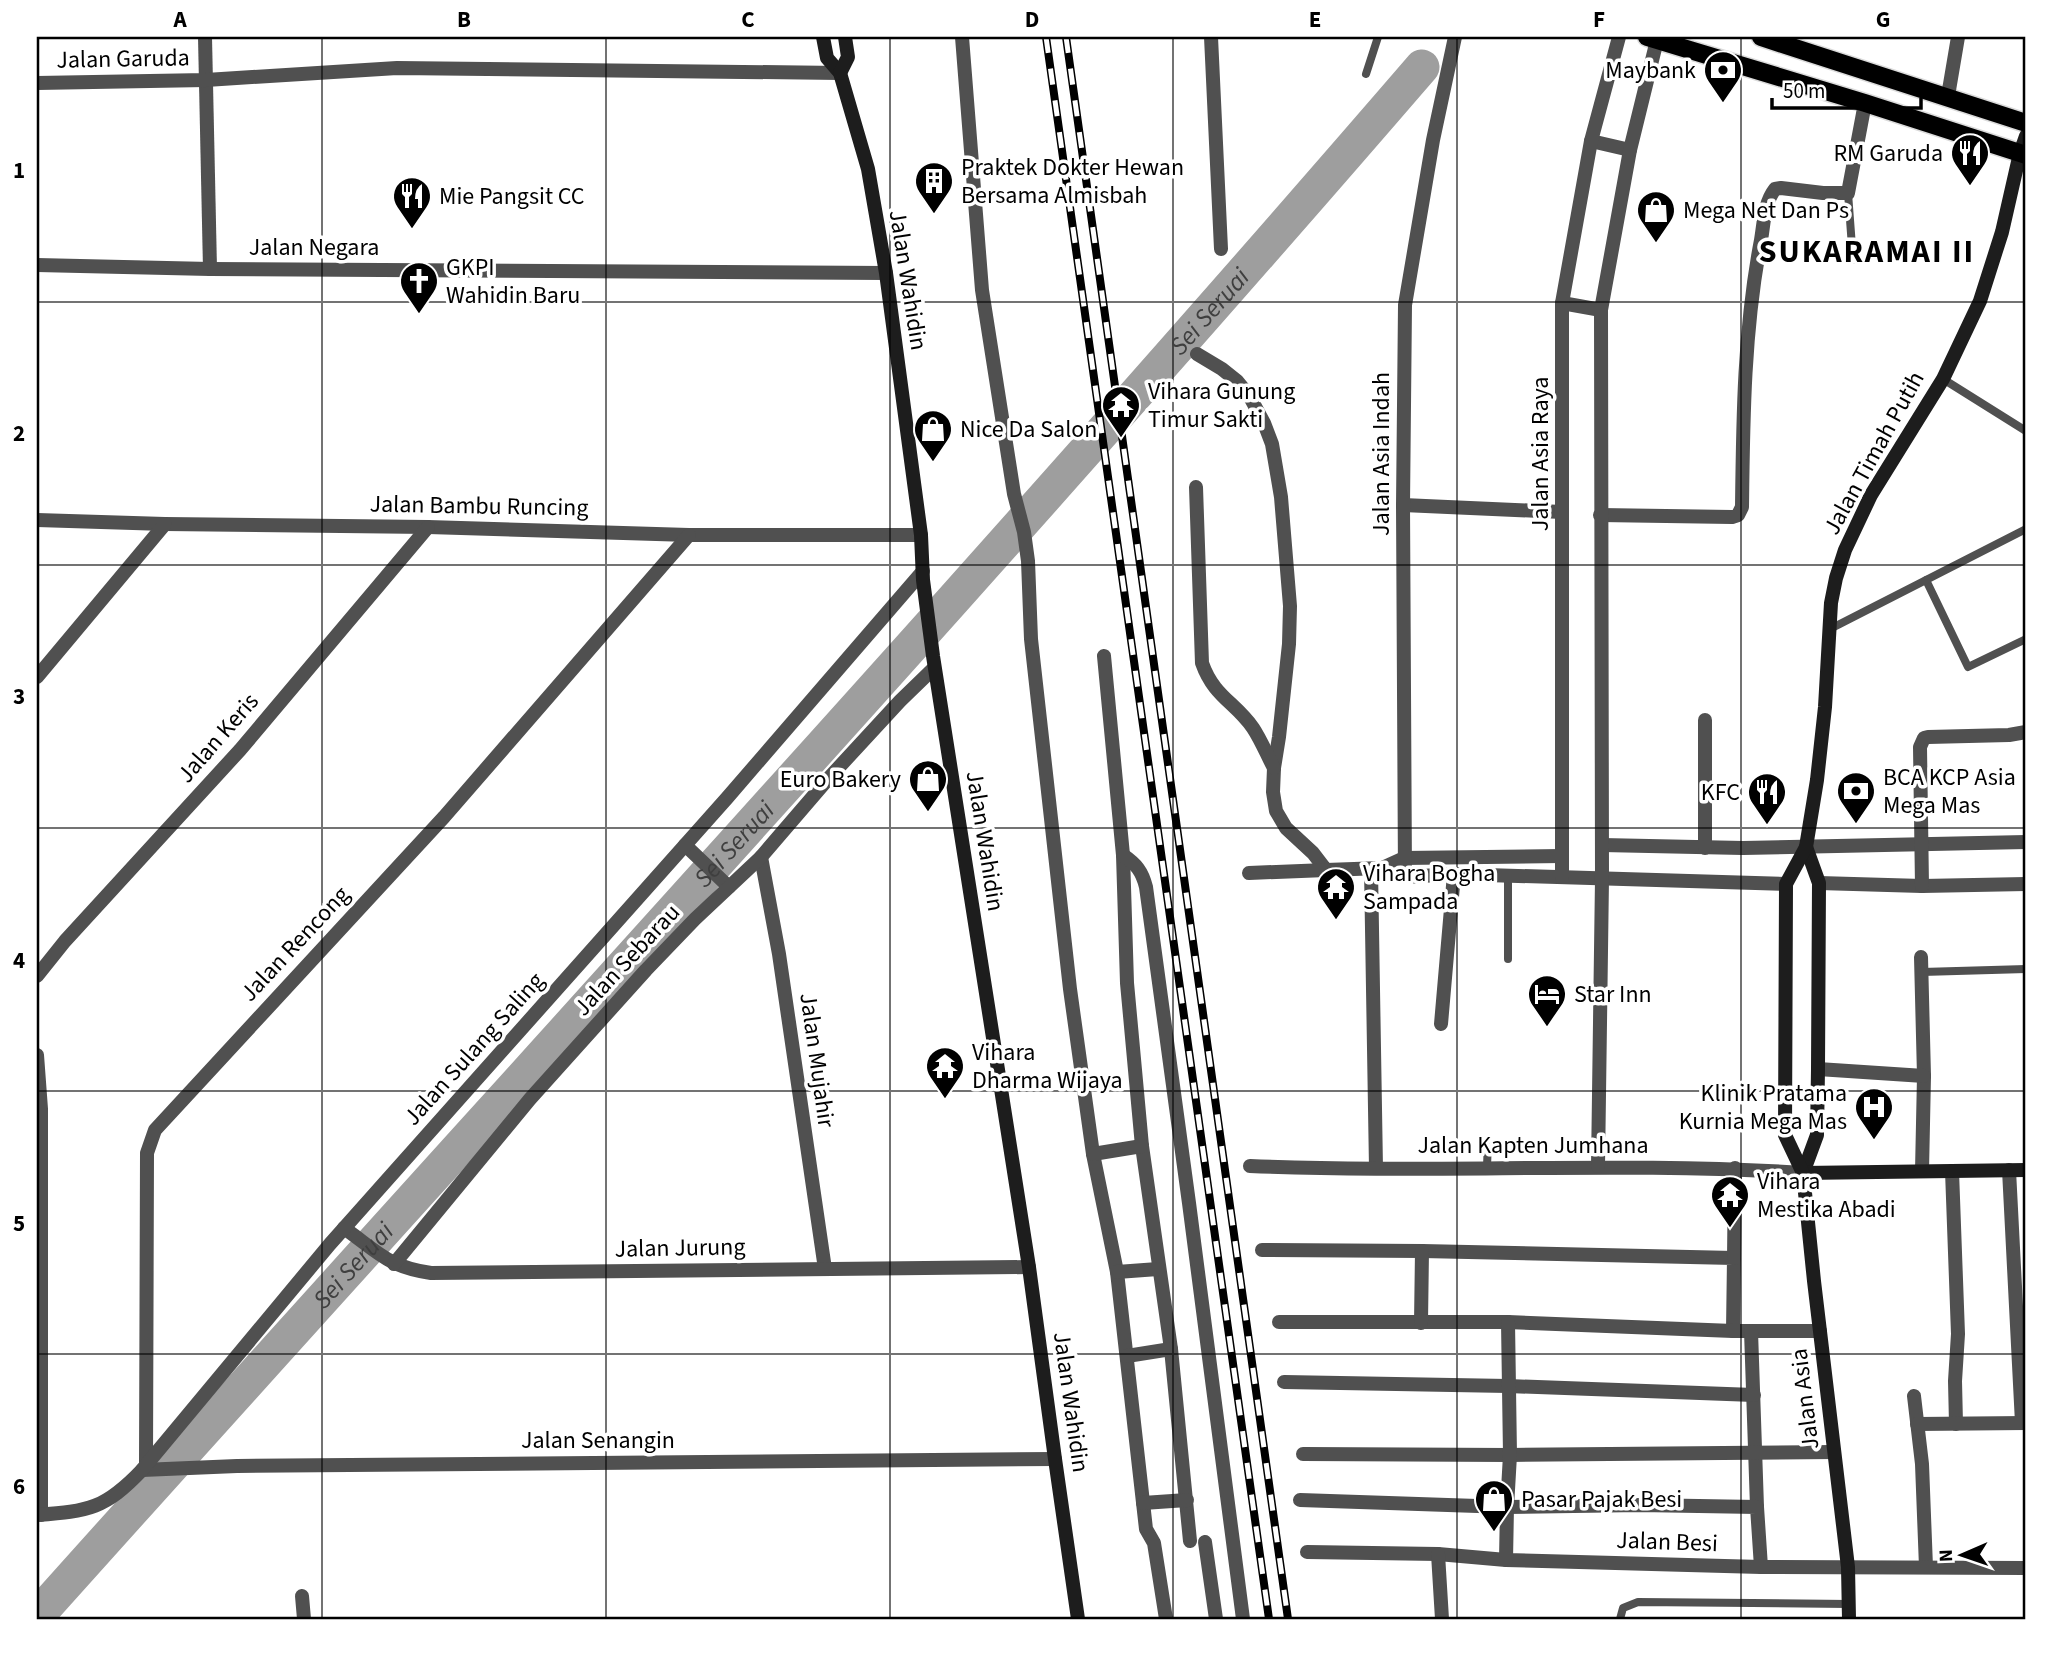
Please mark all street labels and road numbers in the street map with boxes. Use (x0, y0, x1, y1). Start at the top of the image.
street label: Jalan Garuda (56, 40, 190, 78)
street label: Jalan Wahidin (880, 207, 936, 353)
street label: Jalan Negara (249, 230, 379, 265)
street label: Jalan Timah Putih (1815, 365, 1933, 541)
street label: Jalan Asia Indah (1364, 372, 1399, 536)
street label: Jalan Asia Raya (1523, 377, 1558, 531)
street label: Jalan Bambu Runcing (369, 487, 589, 525)
street label: Jalan Keris (169, 685, 267, 791)
street label: Jalan Wahidin (957, 768, 1013, 914)
street label: Jalan Rencong (232, 878, 358, 1010)
street label: Jalan Sebarau (566, 896, 688, 1024)
street label: Jalan Sulang Saling (395, 964, 553, 1134)
street label: Jalan Mujahir (790, 990, 844, 1130)
street label: Jalan Kapten Jumhana (1417, 1128, 1649, 1163)
street label: Jalan Jurung (614, 1229, 746, 1267)
street label: Jalan Wahidin (1044, 1329, 1098, 1475)
street label: Jalan Asia (1781, 1347, 1829, 1451)
street label: Jalan Senangin (521, 1423, 675, 1458)
street label: Jalan Besi (1616, 1523, 1718, 1561)

